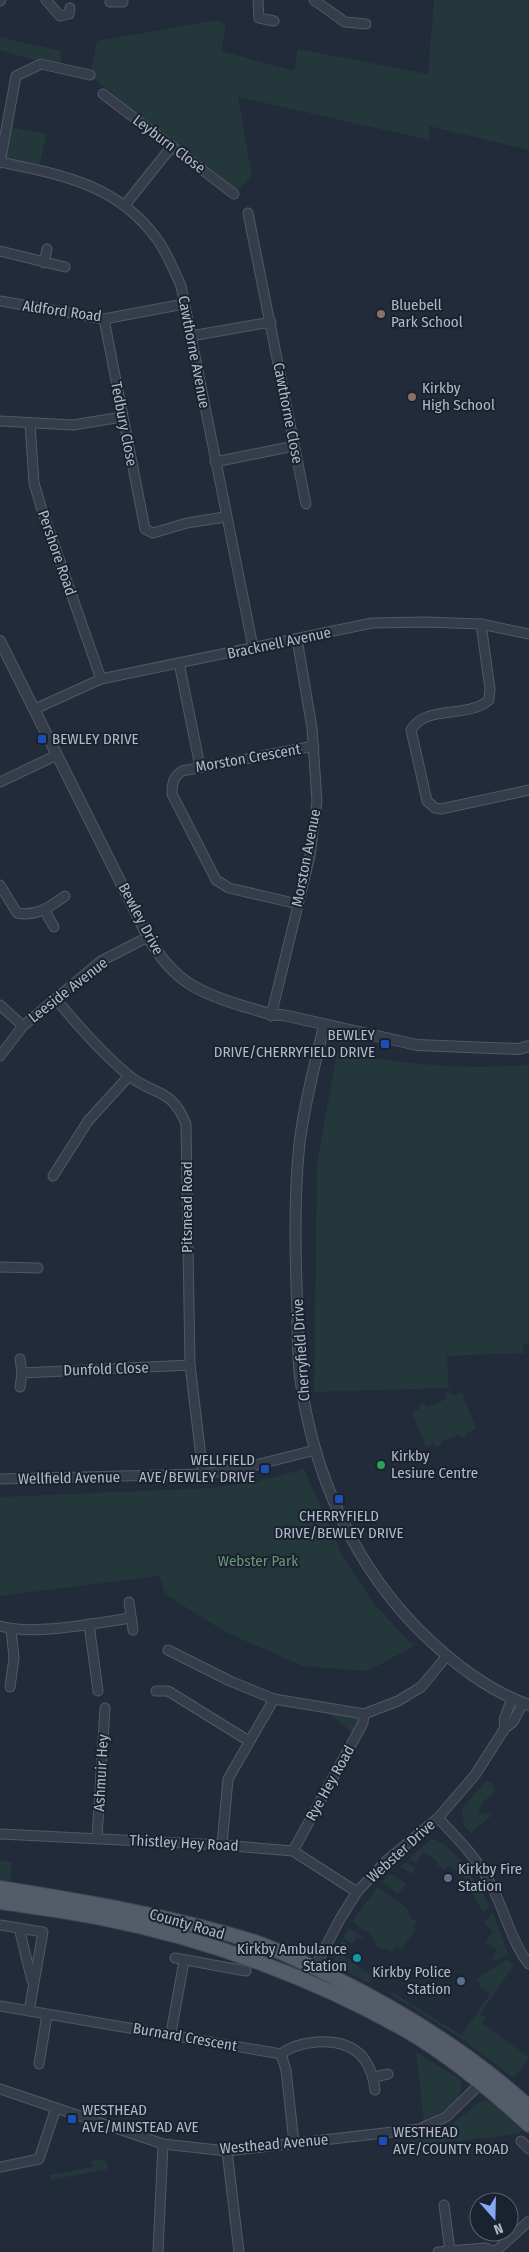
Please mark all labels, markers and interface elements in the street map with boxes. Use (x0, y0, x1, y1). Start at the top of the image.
street label: Leyburn Close (129, 111, 209, 177)
street label: Cawthorne Avenue (174, 294, 214, 410)
place label: Bluebell Park School (391, 296, 463, 331)
street label: Aldford Road (21, 297, 103, 325)
marker: Bluebell Park School (375, 308, 387, 320)
street label: Cawthorne Close (269, 361, 307, 465)
place label: Kirkby High School (422, 379, 495, 414)
street label: Tedbury Close (107, 380, 141, 468)
marker: Kirkby High School (406, 391, 418, 403)
street label: Pershore Road (34, 508, 80, 598)
street label: Bracknell Avenue (225, 623, 333, 663)
place label: BEWLEY DRIVE (52, 730, 139, 748)
marker: BEWLEY DRIVE (36, 733, 48, 745)
street label: Morston Crescent (194, 740, 302, 776)
street label: Morston Avenue (288, 808, 324, 908)
street label: Bewley Drive (115, 880, 167, 958)
street label: Leeside Avenue (25, 954, 111, 1026)
place label: BEWLEY DRIVE/CHERRYFIELD DRIVE (214, 1026, 376, 1061)
marker: BEWLEY DRIVE/CHERRYFIELD DRIVE (379, 1038, 391, 1050)
street label: Pitsmead Road (178, 1161, 196, 1253)
street label: Cherryfield Drive (288, 1298, 314, 1402)
street label: Dunfold Close (63, 1359, 149, 1379)
place label: Kirkby Lesiure Centre (391, 1447, 478, 1482)
place label: WELLFIELD AVE/BEWLEY DRIVE (139, 1451, 255, 1486)
marker: Kirkby Lesiure Centre (375, 1459, 387, 1471)
marker: WELLFIELD AVE/BEWLEY DRIVE (259, 1463, 271, 1475)
street label: Wellfield Avenue (18, 1468, 120, 1488)
marker: CHERRYFIELD DRIVE/BEWLEY DRIVE (333, 1493, 345, 1505)
place label: CHERRYFIELD DRIVE/BEWLEY DRIVE (274, 1507, 404, 1542)
park label: Webster Park (218, 1552, 298, 1570)
street label: Ashmuir Hey (90, 1734, 112, 1812)
street label: Rye Hey Road (302, 1742, 358, 1824)
street label: Webster Drive (363, 1816, 439, 1886)
street label: Thistley Hey Road (129, 1831, 239, 1855)
place label: Kirkby Fire Station (458, 1860, 522, 1895)
marker: Kirkby Fire Station (442, 1872, 454, 1884)
street label: County Road (147, 1905, 227, 1943)
place label: Kirkby Ambulance Station (237, 1940, 347, 1975)
marker: Kirkby Ambulance Station (351, 1952, 363, 1964)
place label: Kirkby Police Station (372, 1963, 451, 1998)
marker: Kirkby Police Station (455, 1975, 467, 1987)
street label: Burnard Crescent (132, 2019, 239, 2055)
place label: WESTHEAD AVE/MINSTEAD AVE (82, 2101, 199, 2136)
marker: WESTHEAD AVE/MINSTEAD AVE (66, 2113, 78, 2125)
place label: WESTHEAD AVE/COUNTY ROAD (393, 2123, 509, 2158)
street label: Westhead Avenue (219, 2130, 329, 2158)
marker: WESTHEAD AVE/COUNTY ROAD (377, 2135, 389, 2147)
north arrow (469, 2192, 519, 2242)
text: N (491, 2219, 505, 2238)

